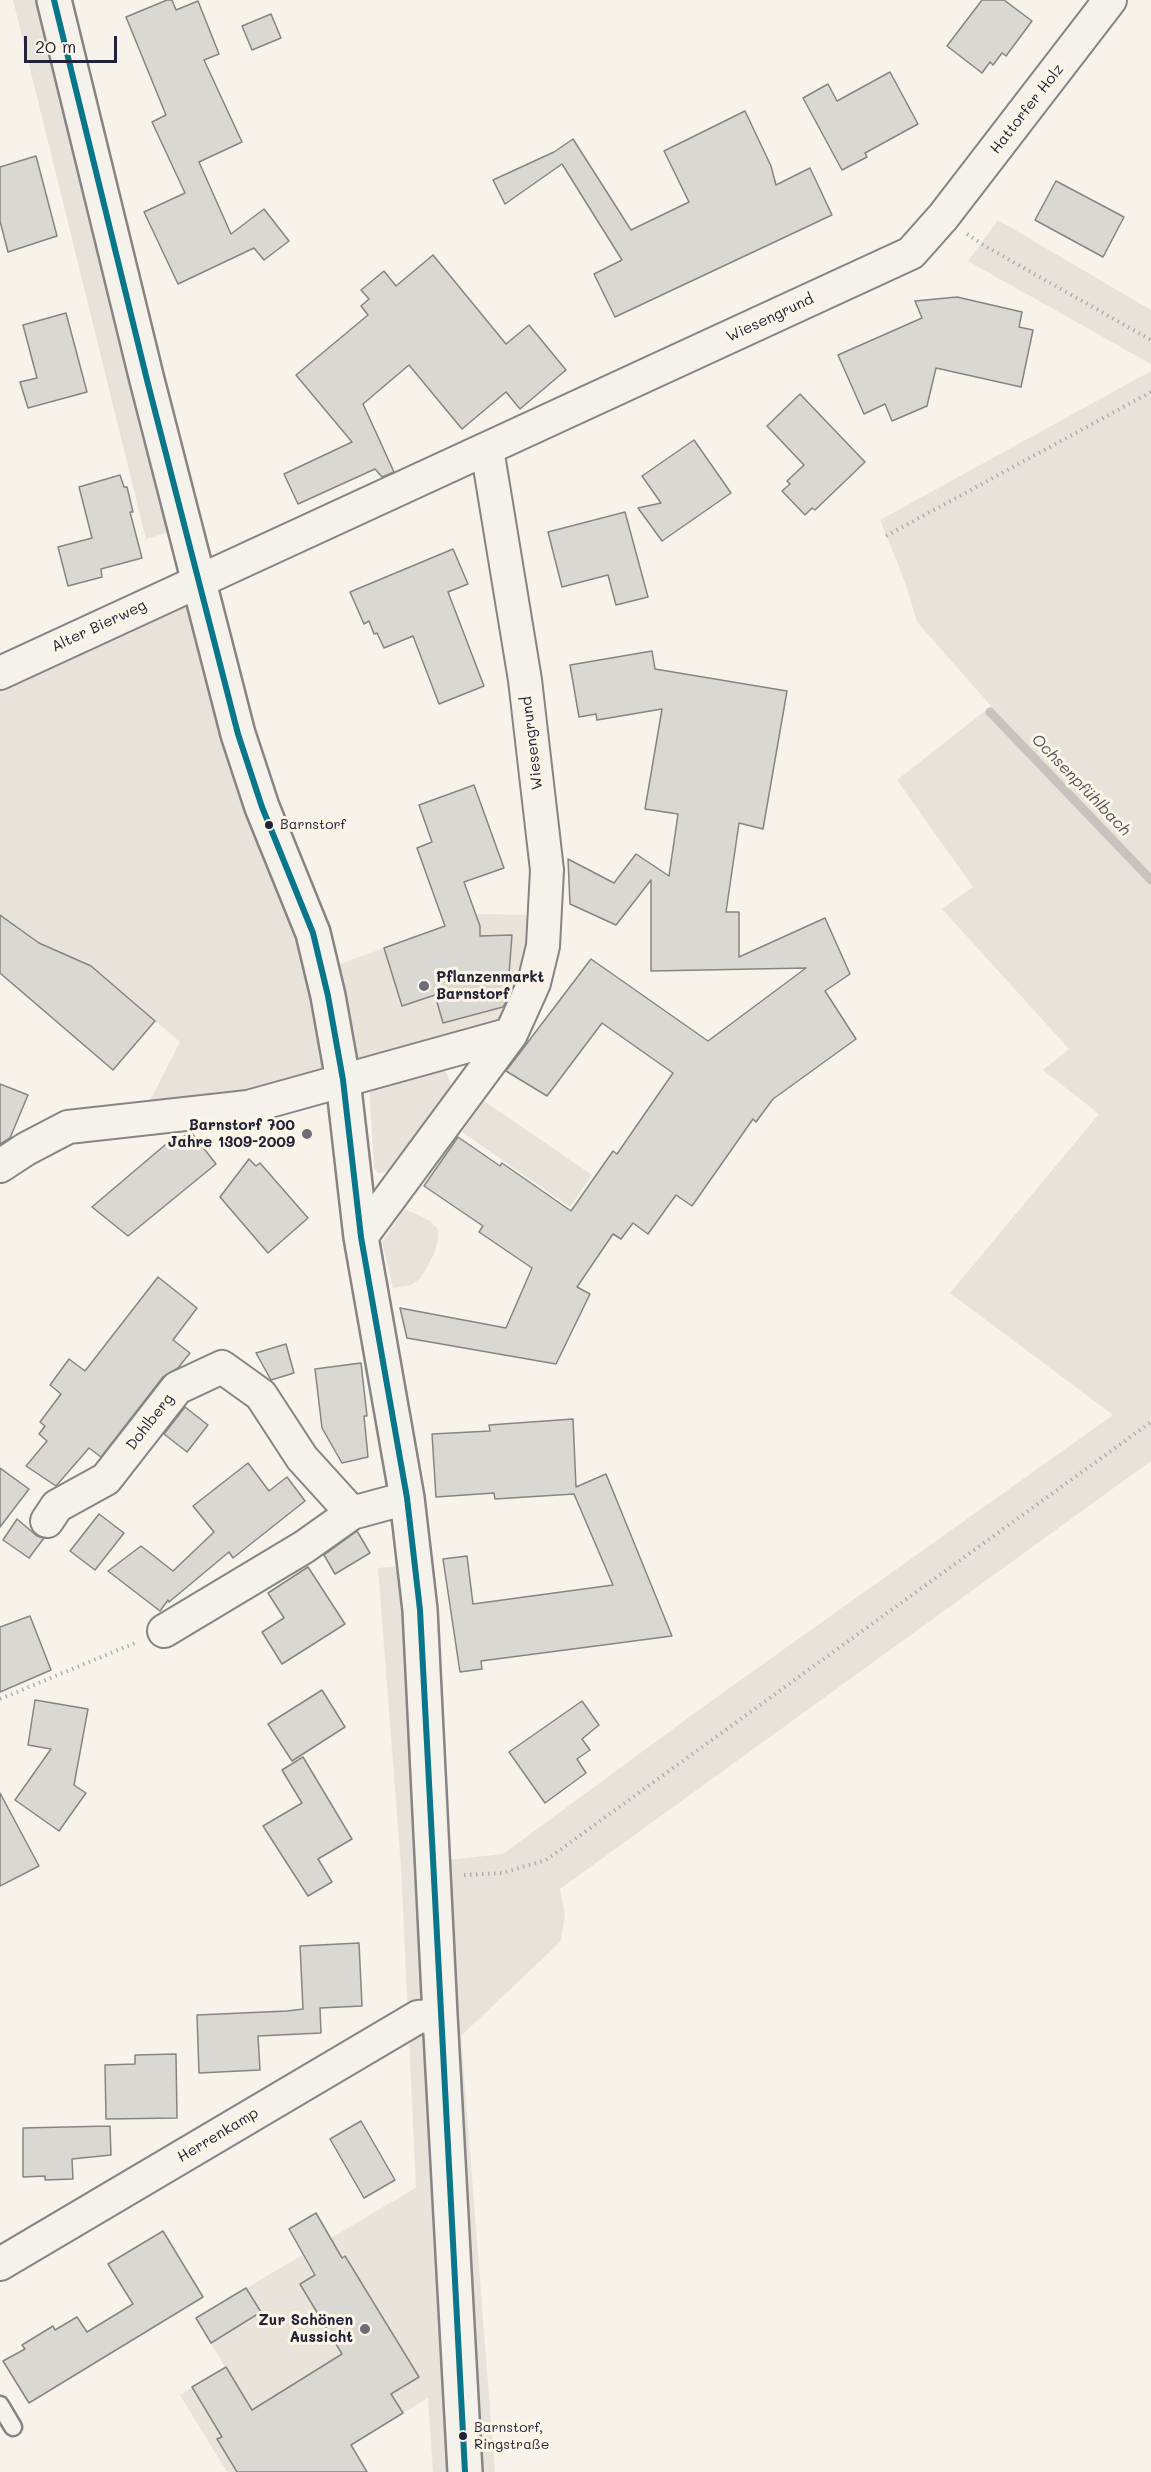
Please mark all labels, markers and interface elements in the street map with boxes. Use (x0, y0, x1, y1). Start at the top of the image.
scale bar (27, 24, 120, 62)
text: 20 m (35, 34, 76, 58)
street label: Hattorfer Holz (986, 61, 1068, 157)
street label: Wiesengrund (724, 290, 816, 346)
street label: Alter Bierweg (49, 596, 149, 656)
street label: Wiesengrund (517, 695, 547, 791)
water label: Ochsenpfühlbach (1028, 730, 1134, 840)
place label: Barnstorf (280, 817, 346, 833)
marker: Barnstorf (263, 819, 275, 831)
place label: Pflanzenmarkt Barnstorf (436, 968, 544, 1003)
marker: Pflanzenmarkt Barnstorf (417, 979, 431, 993)
place label: Barnstorf 700 Jahre 1309-2009 (168, 1116, 295, 1151)
marker: Barnstorf 700 Jahre 1309-2009 (300, 1127, 314, 1141)
street label: Dohlberg (122, 1390, 178, 1454)
street label: Herrenkamp (174, 2104, 262, 2166)
place label: Zur Schönen Aussicht (258, 2311, 353, 2346)
marker: Zur Schönen Aussicht (358, 2322, 372, 2336)
place label: Barnstorf, Ringstraße (474, 2420, 549, 2452)
marker: Barnstorf, Ringstraße (457, 2430, 469, 2442)

